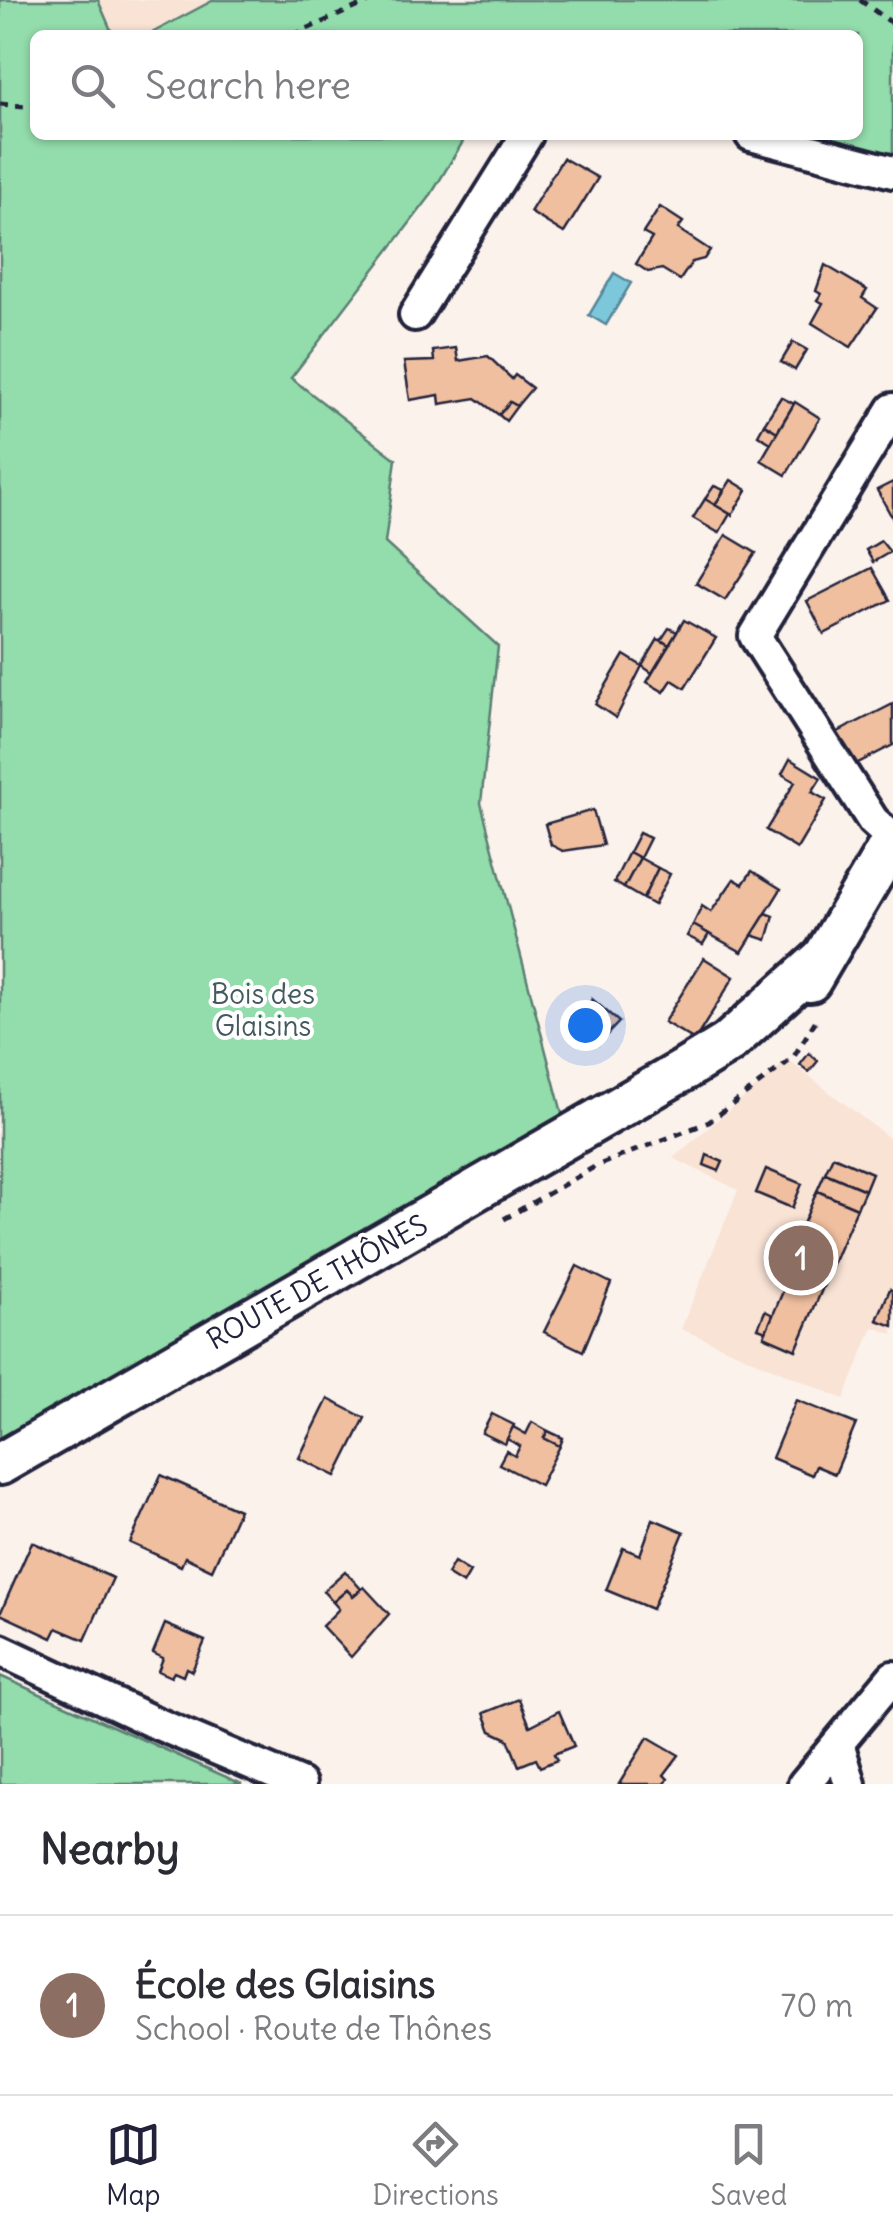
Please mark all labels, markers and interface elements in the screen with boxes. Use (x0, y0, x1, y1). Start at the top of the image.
search box (30, 30, 863, 140)
icon: search (65, 58, 120, 113)
text: Search here (145, 62, 351, 109)
park label: Bois des Glaisins (211, 976, 315, 1044)
your location (560, 1000, 611, 1051)
street label: ROUTE DE THÔNES (199, 1205, 434, 1358)
pin: 1 (768, 1220, 834, 1296)
text: Nearby (40, 1823, 179, 1875)
text: École des Glaisins (135, 1961, 435, 2008)
text: 1 (66, 1985, 79, 2026)
text: 70 m (781, 1985, 853, 2026)
text: School · Route de Thônes (135, 2008, 492, 2049)
tab: Map (106, 2117, 161, 2213)
tab: Directions (372, 2117, 499, 2213)
tab: Saved (710, 2117, 787, 2213)

